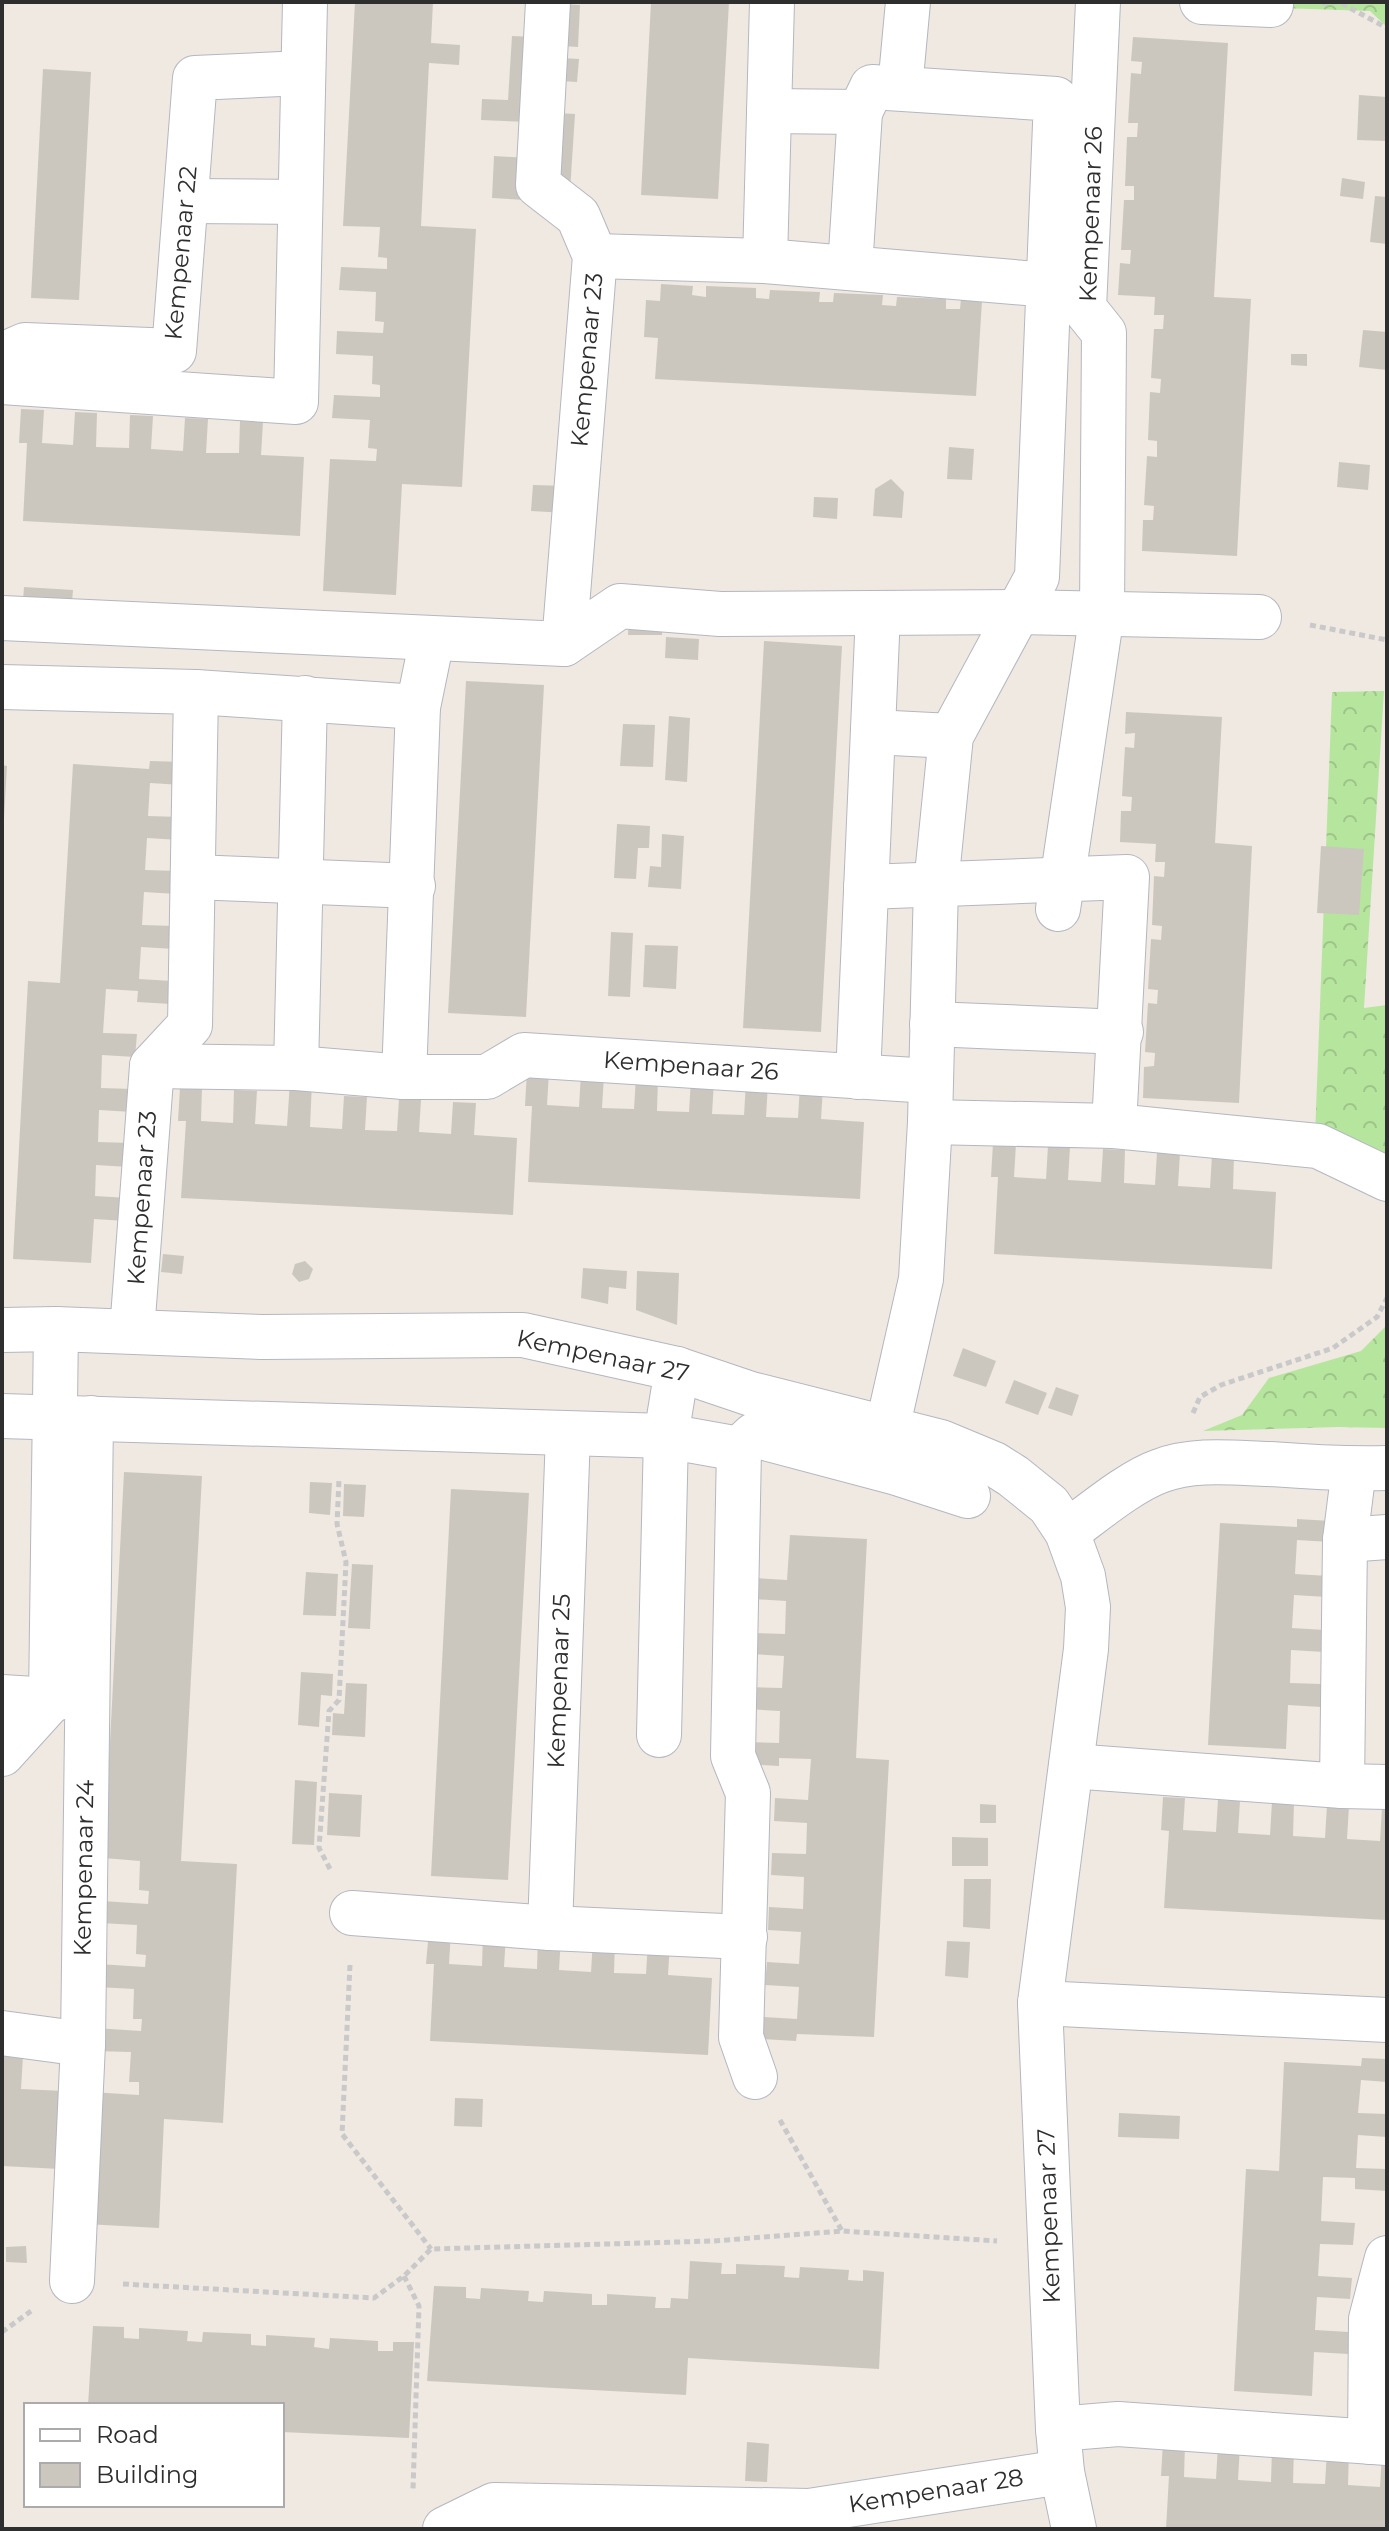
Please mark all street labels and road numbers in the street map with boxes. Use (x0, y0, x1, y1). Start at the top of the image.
street label: Kempenaar 26 (1073, 126, 1108, 302)
street label: Kempenaar 22 (158, 165, 203, 341)
street label: Kempenaar 23 (564, 272, 609, 448)
street label: Kempenaar 26 (602, 1045, 780, 1086)
street label: Kempenaar 23 (121, 1110, 162, 1286)
street label: Kempenaar 27 (514, 1323, 692, 1388)
street label: Kempenaar 25 (541, 1593, 576, 1769)
street label: Kempenaar 24 (67, 1779, 100, 1957)
street label: Kempenaar 27 (1031, 2128, 1066, 2304)
street label: Kempenaar 28 (846, 2462, 1025, 2519)

